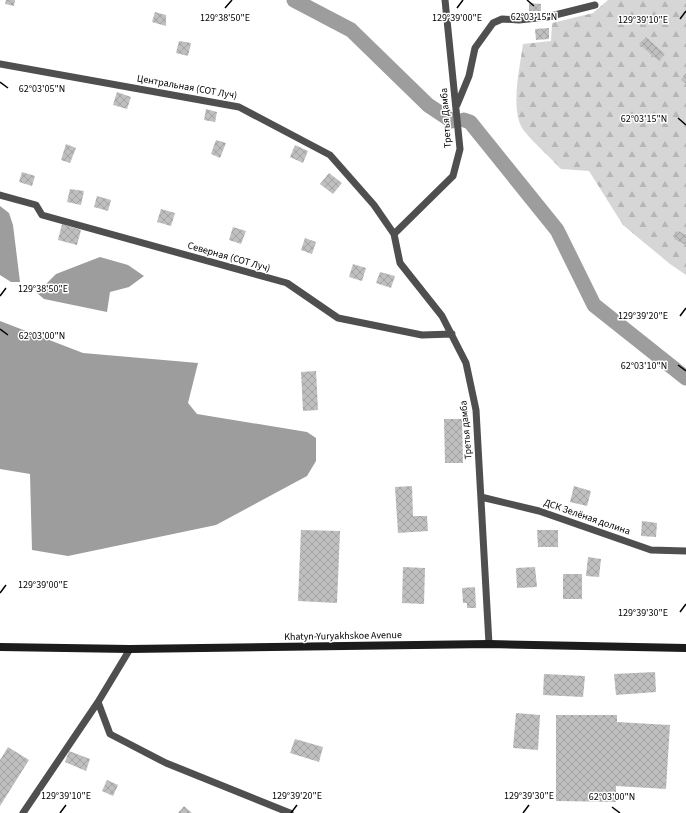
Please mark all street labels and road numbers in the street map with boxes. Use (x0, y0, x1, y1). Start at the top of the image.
street label: Центральная (СОТ Луч) (136, 71, 238, 103)
street label: Третья Дамба (437, 88, 455, 148)
street label: Северная (СОТ Луч) (186, 238, 272, 276)
street label: Третья дамба (456, 400, 476, 460)
street label: ДСК Зелёная долина (542, 496, 632, 538)
street label: Khatyn-Yuryakhskoe Avenue (284, 628, 402, 644)

